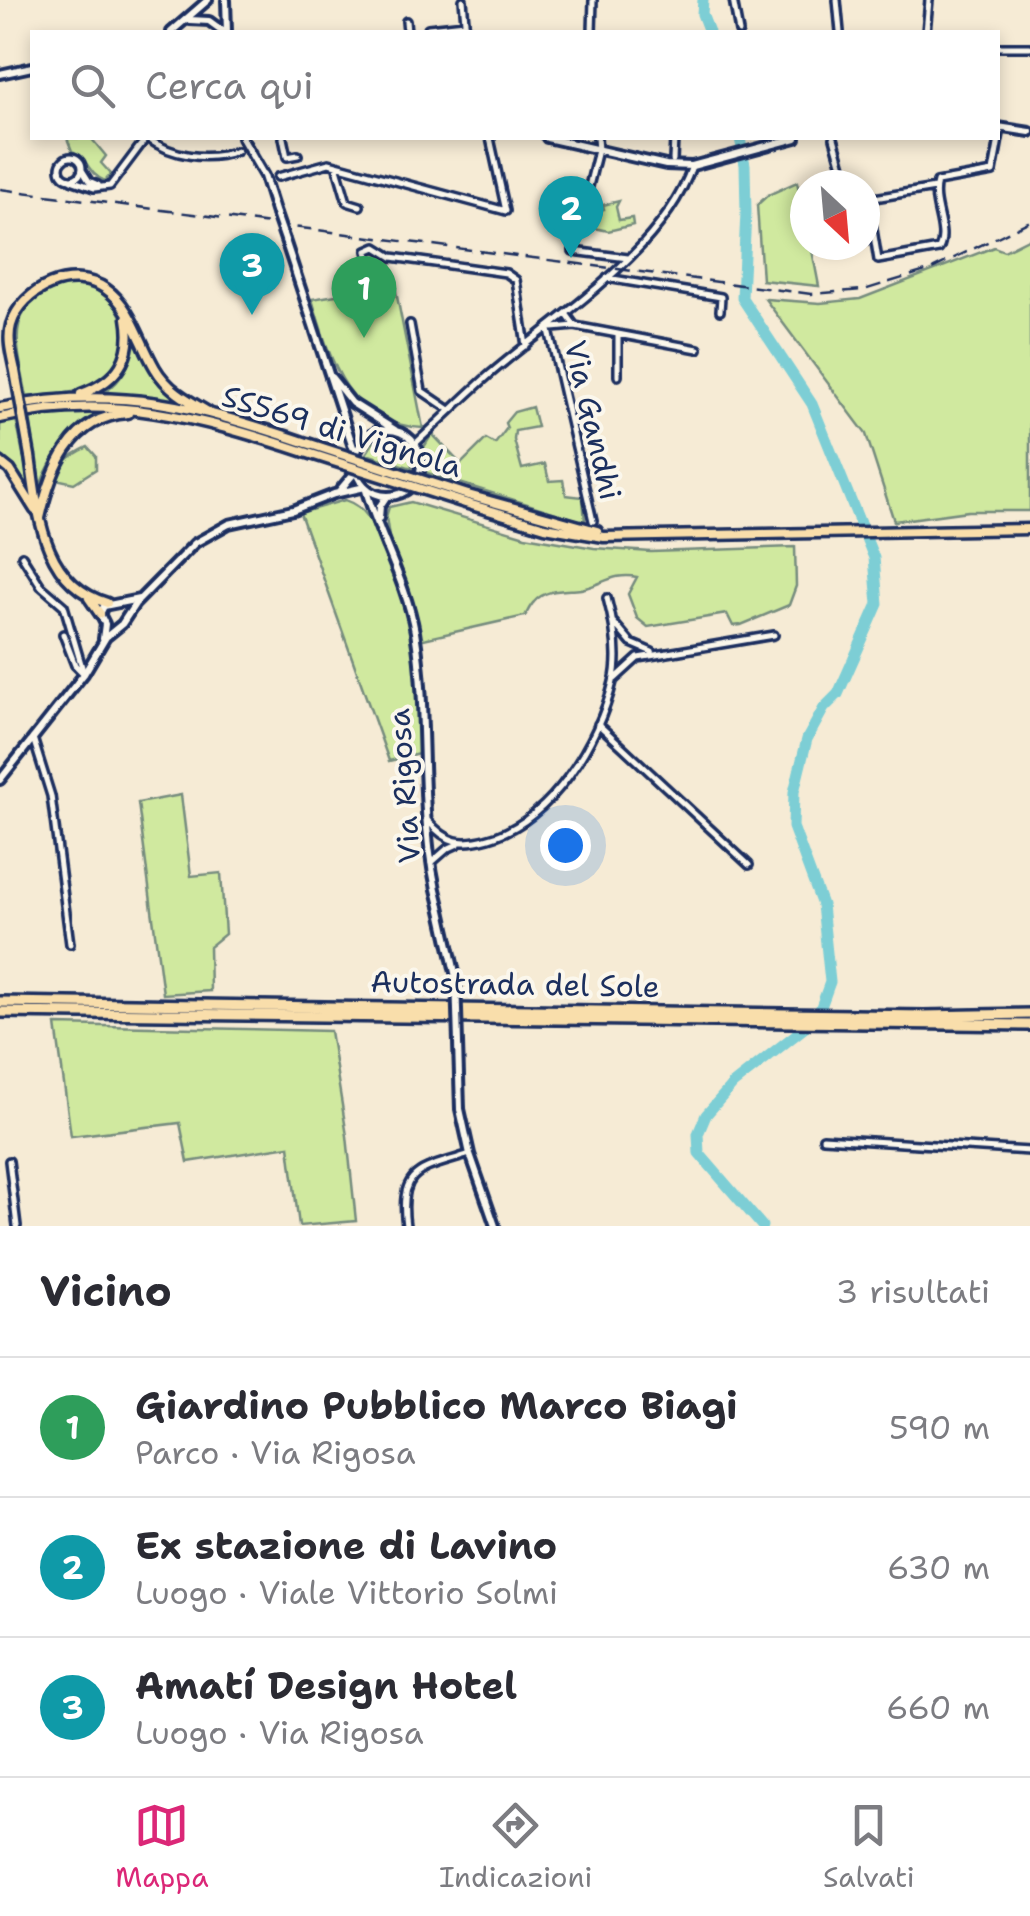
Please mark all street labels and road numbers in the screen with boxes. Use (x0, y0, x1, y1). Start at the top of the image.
street label: Via Gandhi (555, 336, 631, 504)
street label: SS569 di Vignola (217, 375, 467, 487)
street label: Via Rigosa (378, 707, 430, 865)
street label: Autostrada del Sole (370, 961, 660, 1007)

